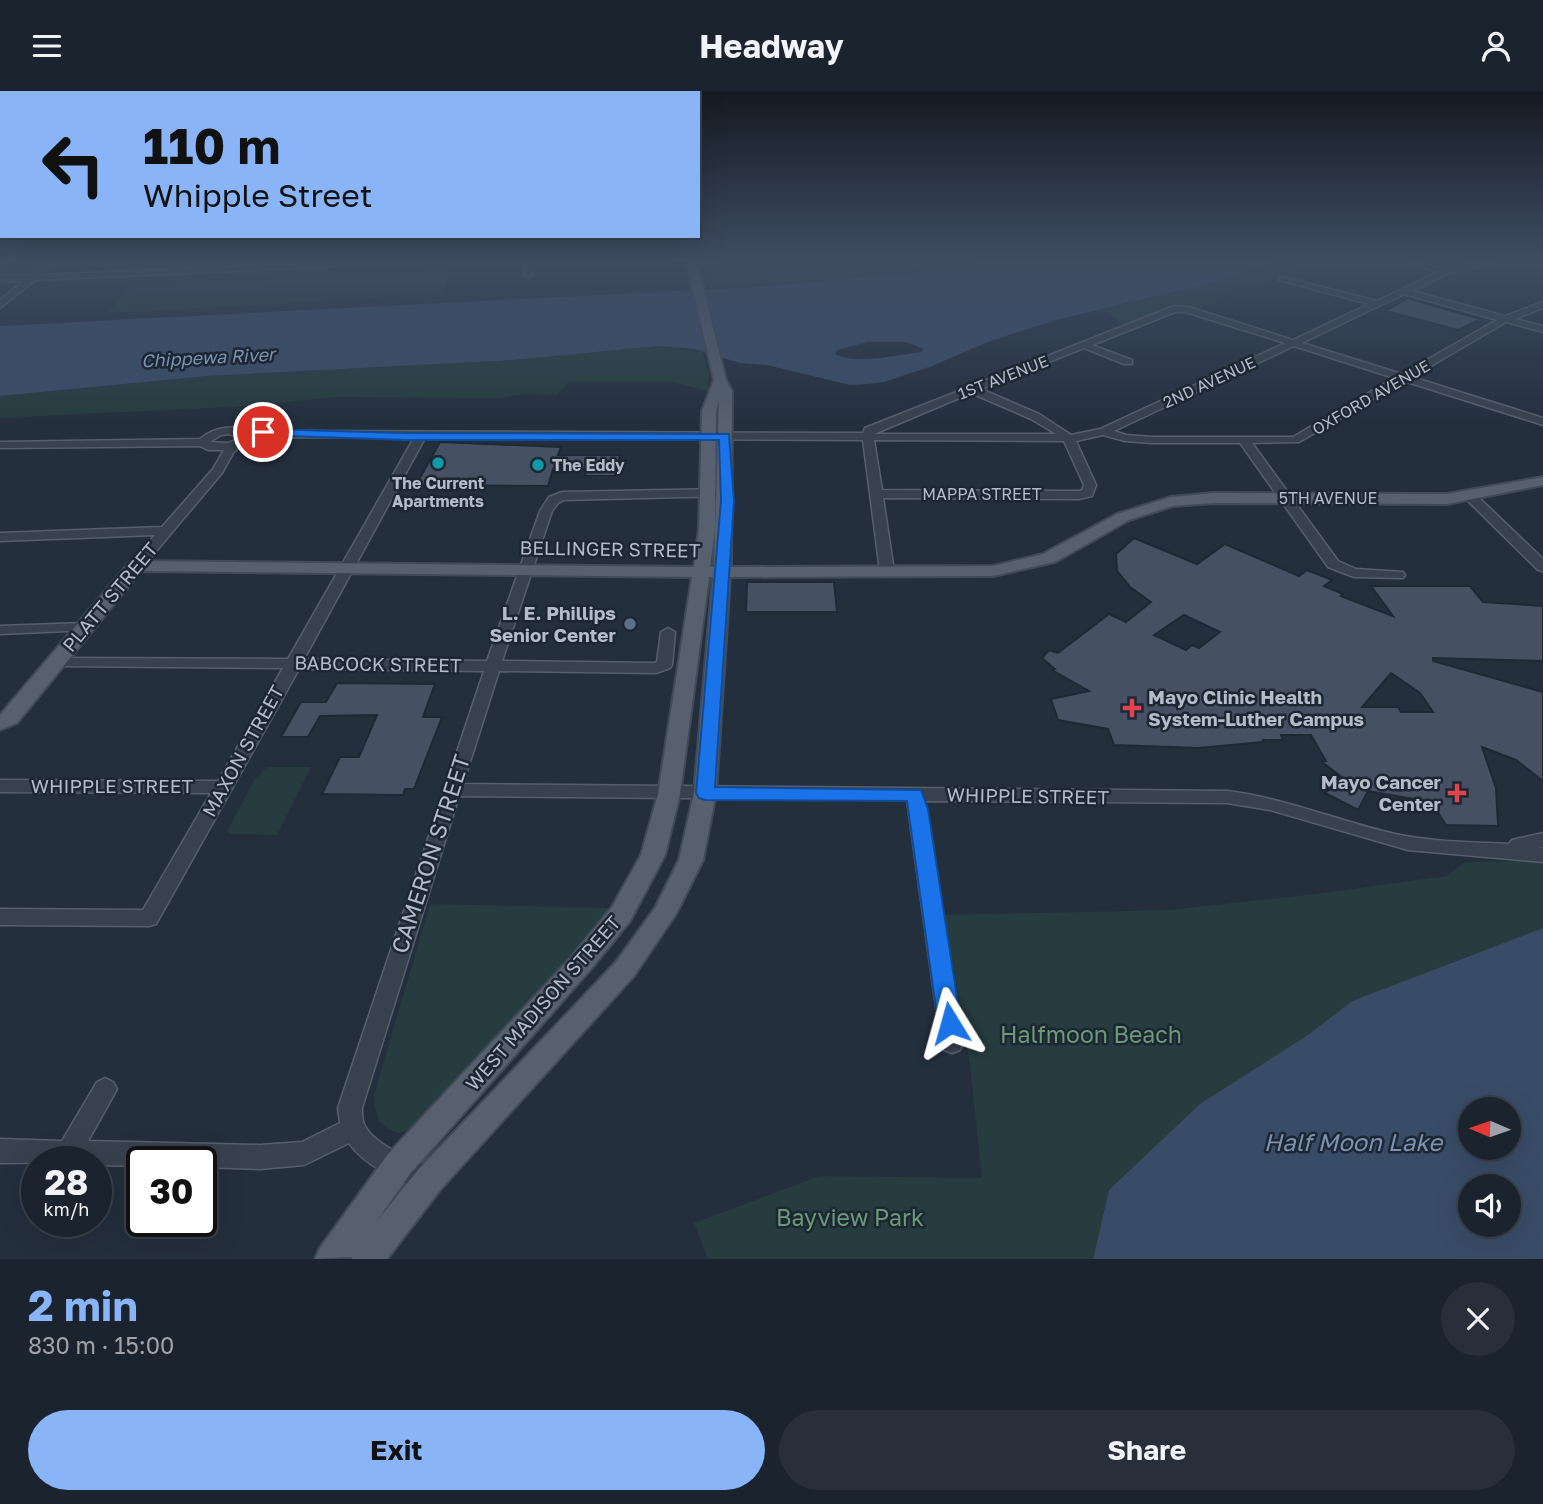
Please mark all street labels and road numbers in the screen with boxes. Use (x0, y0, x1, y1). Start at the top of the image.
street label: 1ST AVENUE (955, 351, 1051, 403)
street label: 2ND AVENUE (1159, 352, 1259, 412)
street label: OXFORD AVENUE (1308, 355, 1434, 439)
street label: MAPPA STREET (922, 484, 1042, 504)
street label: 5TH AVENUE (1279, 488, 1377, 508)
street label: BELLINGER STREET (519, 535, 701, 562)
street label: PLATT STREET (57, 537, 162, 656)
street label: BABCOCK STREET (294, 651, 462, 676)
street label: MAXON STREET (197, 681, 288, 820)
street label: CAMERON STREET (385, 751, 475, 957)
street label: WHIPPLE STREET (31, 774, 193, 797)
street label: WHIPPLE STREET (947, 783, 1110, 808)
street label: WEST MADISON STREET (460, 910, 625, 1095)

